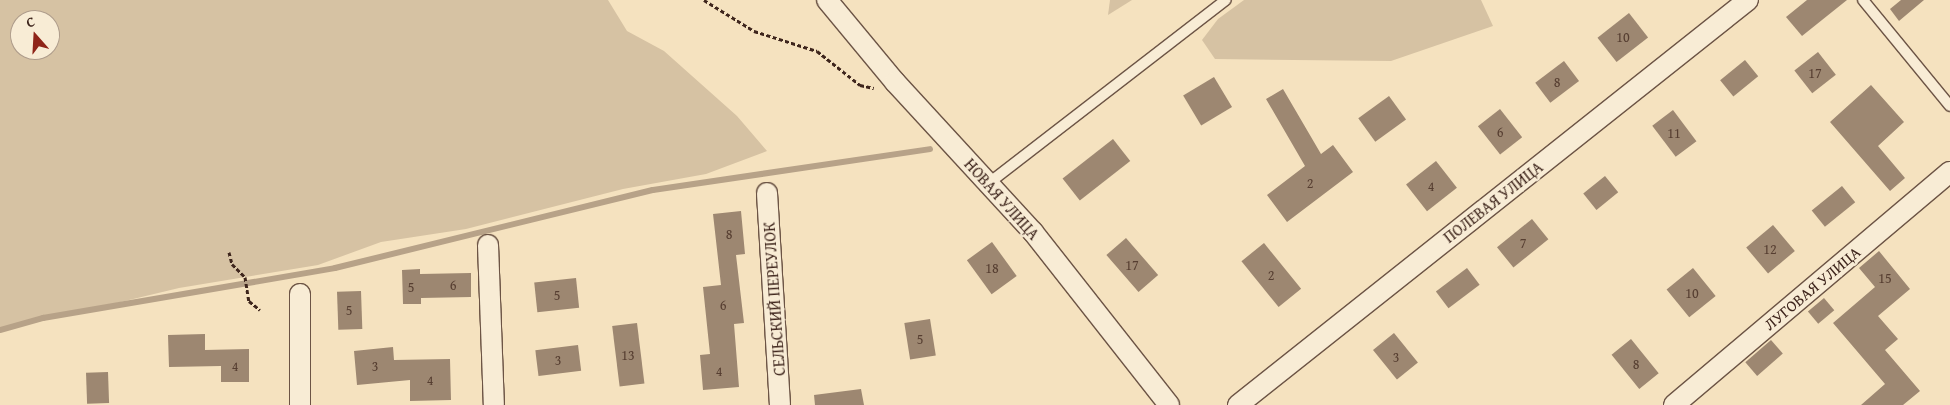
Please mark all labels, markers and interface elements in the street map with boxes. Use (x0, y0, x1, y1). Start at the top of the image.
north arrow (10, 10, 60, 60)
text: С (23, 11, 37, 33)
house number: 10 (1616, 29, 1630, 45)
house number: 17 (1808, 65, 1822, 81)
house number: 8 (1554, 74, 1560, 90)
house number: 6 (1497, 124, 1503, 140)
house number: 11 (1667, 125, 1681, 141)
street label: НОВАЯ УЛИЦА (960, 154, 1044, 244)
street label: ПОЛЕВАЯ УЛИЦА (1440, 157, 1546, 247)
house number: 2 (1307, 175, 1313, 191)
house number: 4 (1428, 178, 1434, 194)
street label: СЕЛЬСКИЙ ПЕРЕУЛОК (759, 222, 789, 376)
house number: 8 (726, 226, 732, 242)
house number: 7 (1520, 235, 1526, 251)
house number: 12 (1763, 241, 1777, 257)
street label: ЛУГОВАЯ УЛИЦА (1760, 242, 1864, 334)
house number: 17 (1125, 257, 1139, 273)
house number: 18 (985, 260, 999, 276)
house number: 2 (1268, 267, 1274, 283)
house number: 15 (1878, 270, 1892, 286)
house number: 6 (450, 277, 456, 293)
house number: 5 (408, 279, 414, 295)
house number: 10 (1685, 285, 1699, 301)
house number: 5 (554, 287, 560, 303)
house number: 6 (720, 297, 726, 313)
house number: 5 (346, 302, 352, 318)
house number: 5 (917, 331, 923, 347)
house number: 13 (621, 347, 635, 363)
house number: 3 (1393, 349, 1399, 365)
house number: 3 (555, 352, 561, 368)
house number: 8 (1633, 356, 1639, 372)
house number: 4 (232, 358, 238, 374)
house number: 3 (372, 358, 378, 374)
house number: 4 (716, 363, 722, 379)
house number: 4 (427, 372, 433, 388)

